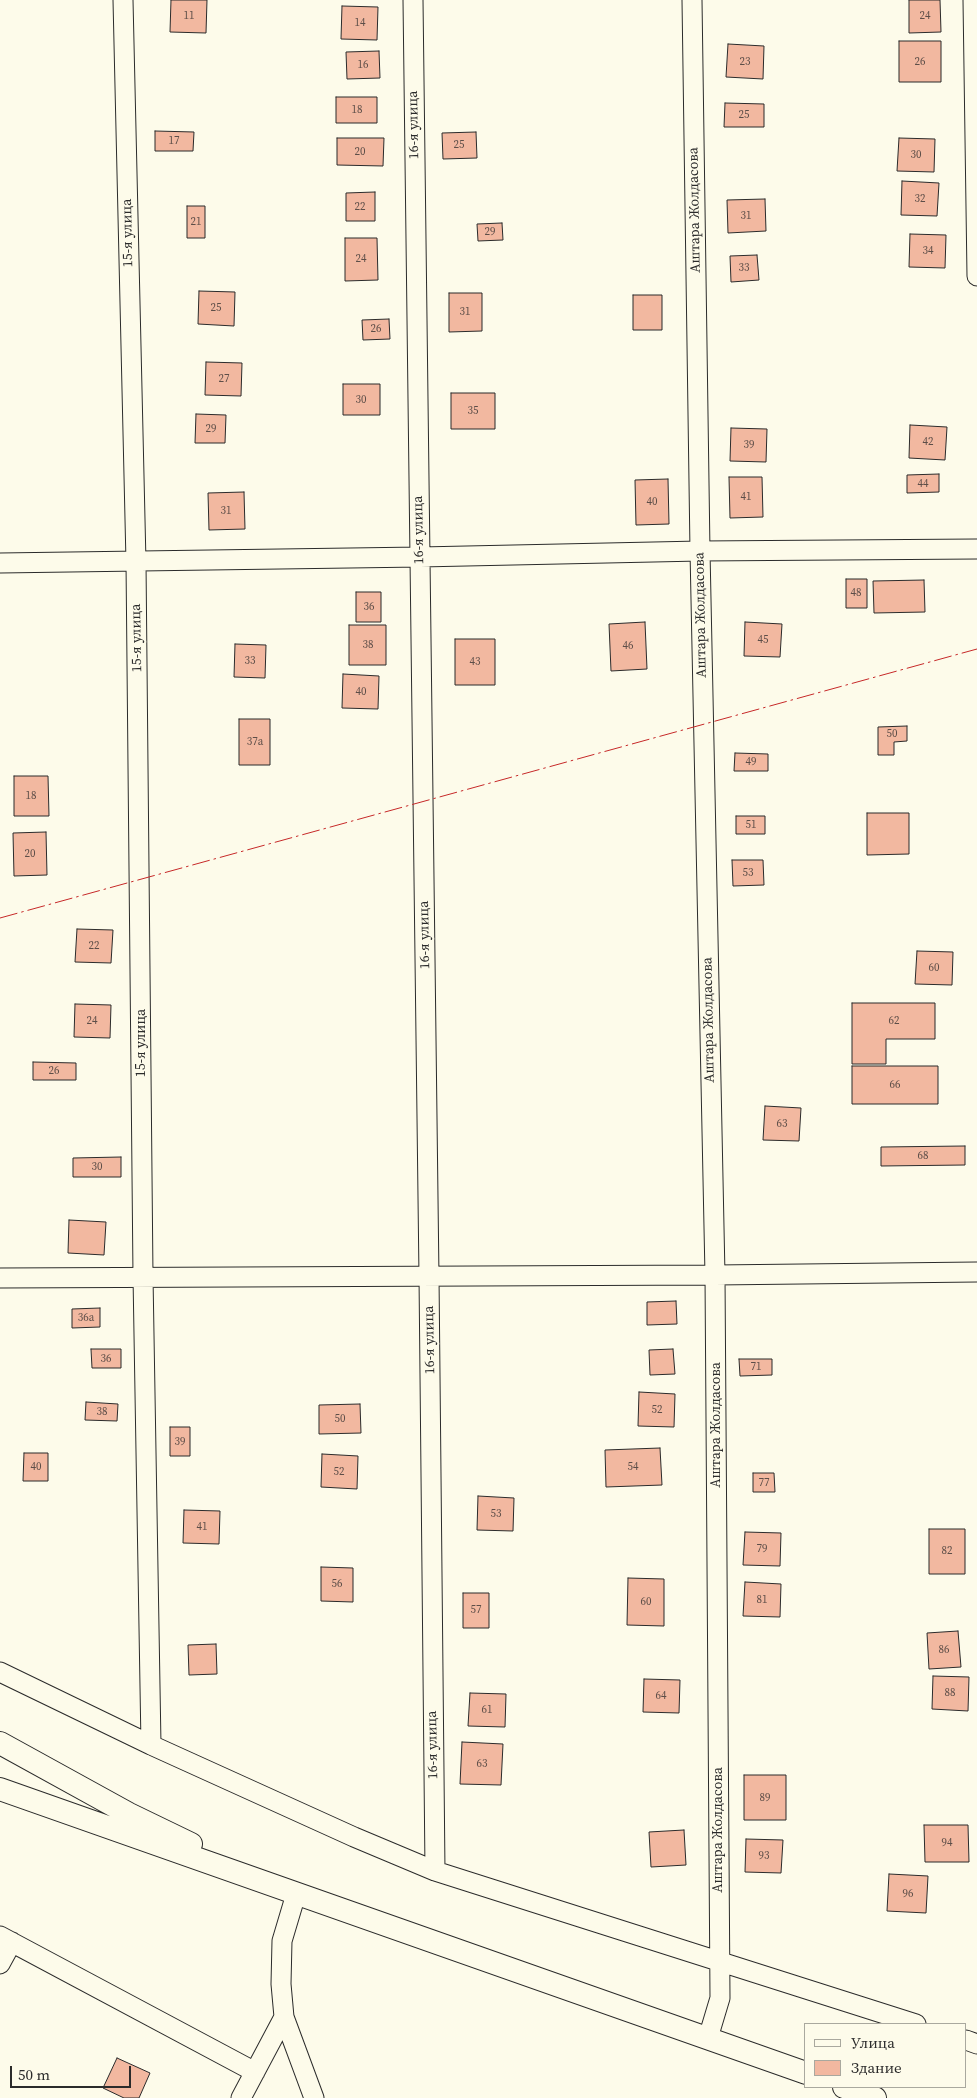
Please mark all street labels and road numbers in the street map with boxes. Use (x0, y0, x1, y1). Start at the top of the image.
street label: 16-я улица (405, 91, 423, 159)
street label: Аштара Жолдасова (686, 147, 704, 273)
street label: 15-я улица (119, 199, 137, 267)
street label: 16-я улица (410, 496, 428, 564)
street label: Аштара Жолдасова (692, 552, 710, 678)
street label: 15-я улица (128, 604, 146, 672)
street label: 16-я улица (416, 901, 434, 969)
street label: Аштара Жолдасова (700, 957, 718, 1083)
street label: 15-я улица (133, 1009, 149, 1077)
street label: 16-я улица (421, 1306, 439, 1374)
street label: Аштара Жолдасова (708, 1362, 724, 1488)
street label: 16-я улица (424, 1711, 442, 1779)
street label: Аштара Жолдасова (710, 1767, 726, 1893)

